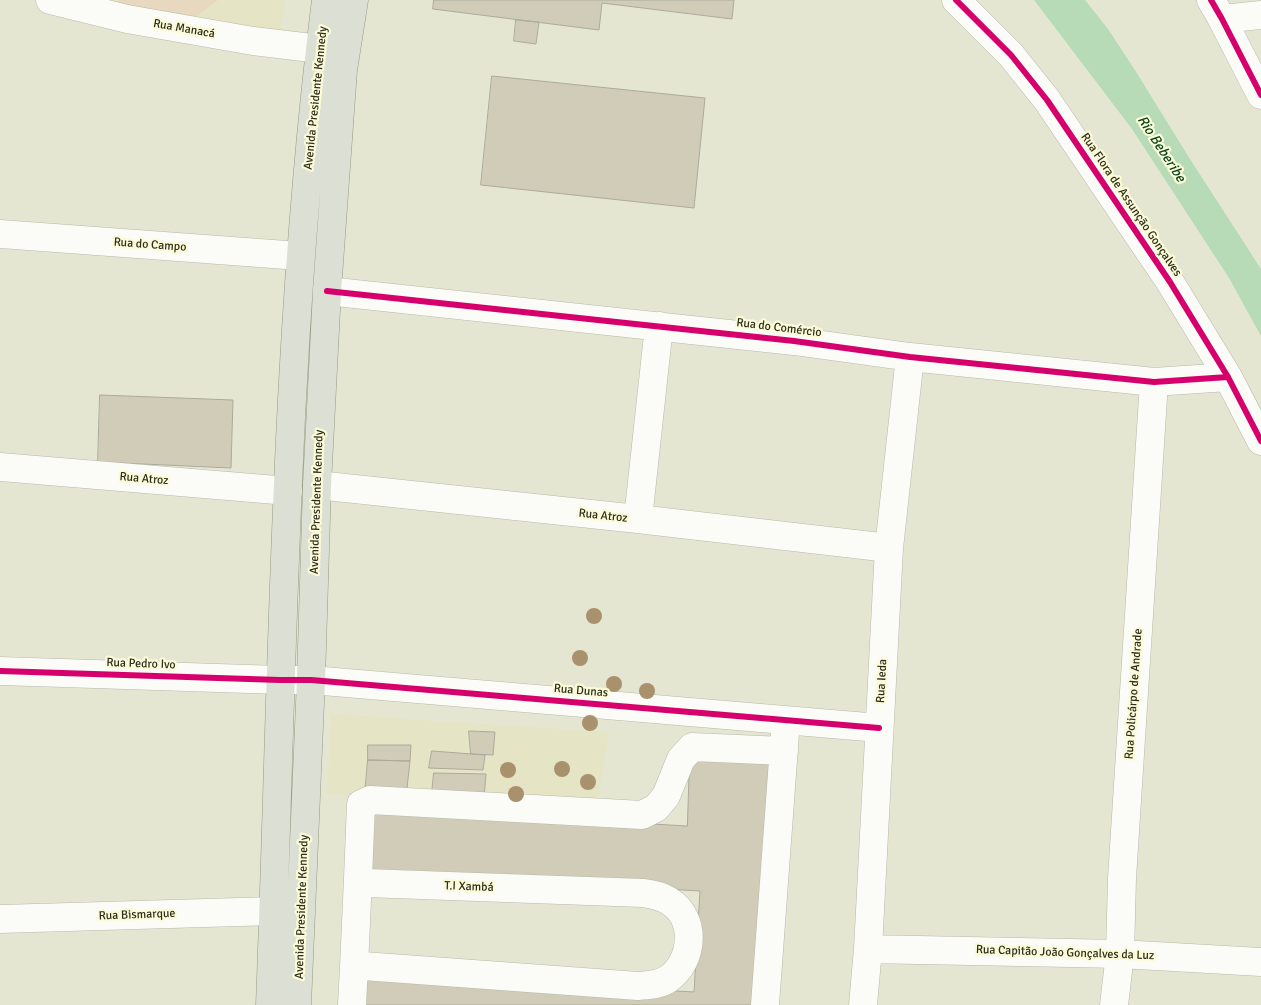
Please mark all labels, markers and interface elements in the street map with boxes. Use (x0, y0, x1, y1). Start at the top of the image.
street label: Rua Manacá (152, 16, 216, 42)
street label: Avenida Presidente Kennedy (301, 25, 331, 171)
water label: Rio Beberibe (1133, 113, 1189, 185)
street label: Rua Flora de Assunção Gonçalves (1078, 131, 1184, 279)
street label: Rua do Campo (113, 235, 187, 255)
street label: Rua do Comércio (735, 316, 823, 340)
street label: Avenida Presidente Kennedy (307, 430, 327, 574)
street label: Rua Atroz (119, 470, 169, 488)
street label: Rua Atroz (578, 506, 628, 526)
street label: Rua Policárpo de Andrade (1122, 628, 1146, 760)
street label: Rua Pedro Ivo (106, 656, 176, 672)
street label: Rua Ieda (874, 659, 890, 703)
street label: Rua Dunas (553, 681, 609, 701)
street label: Avenida Presidente Kennedy (292, 835, 312, 979)
street label: T.I Xambá (444, 879, 494, 895)
street label: Rua Bismarque (98, 906, 176, 924)
street label: Rua Capitão João Gonçalves da Luz (976, 943, 1154, 963)

